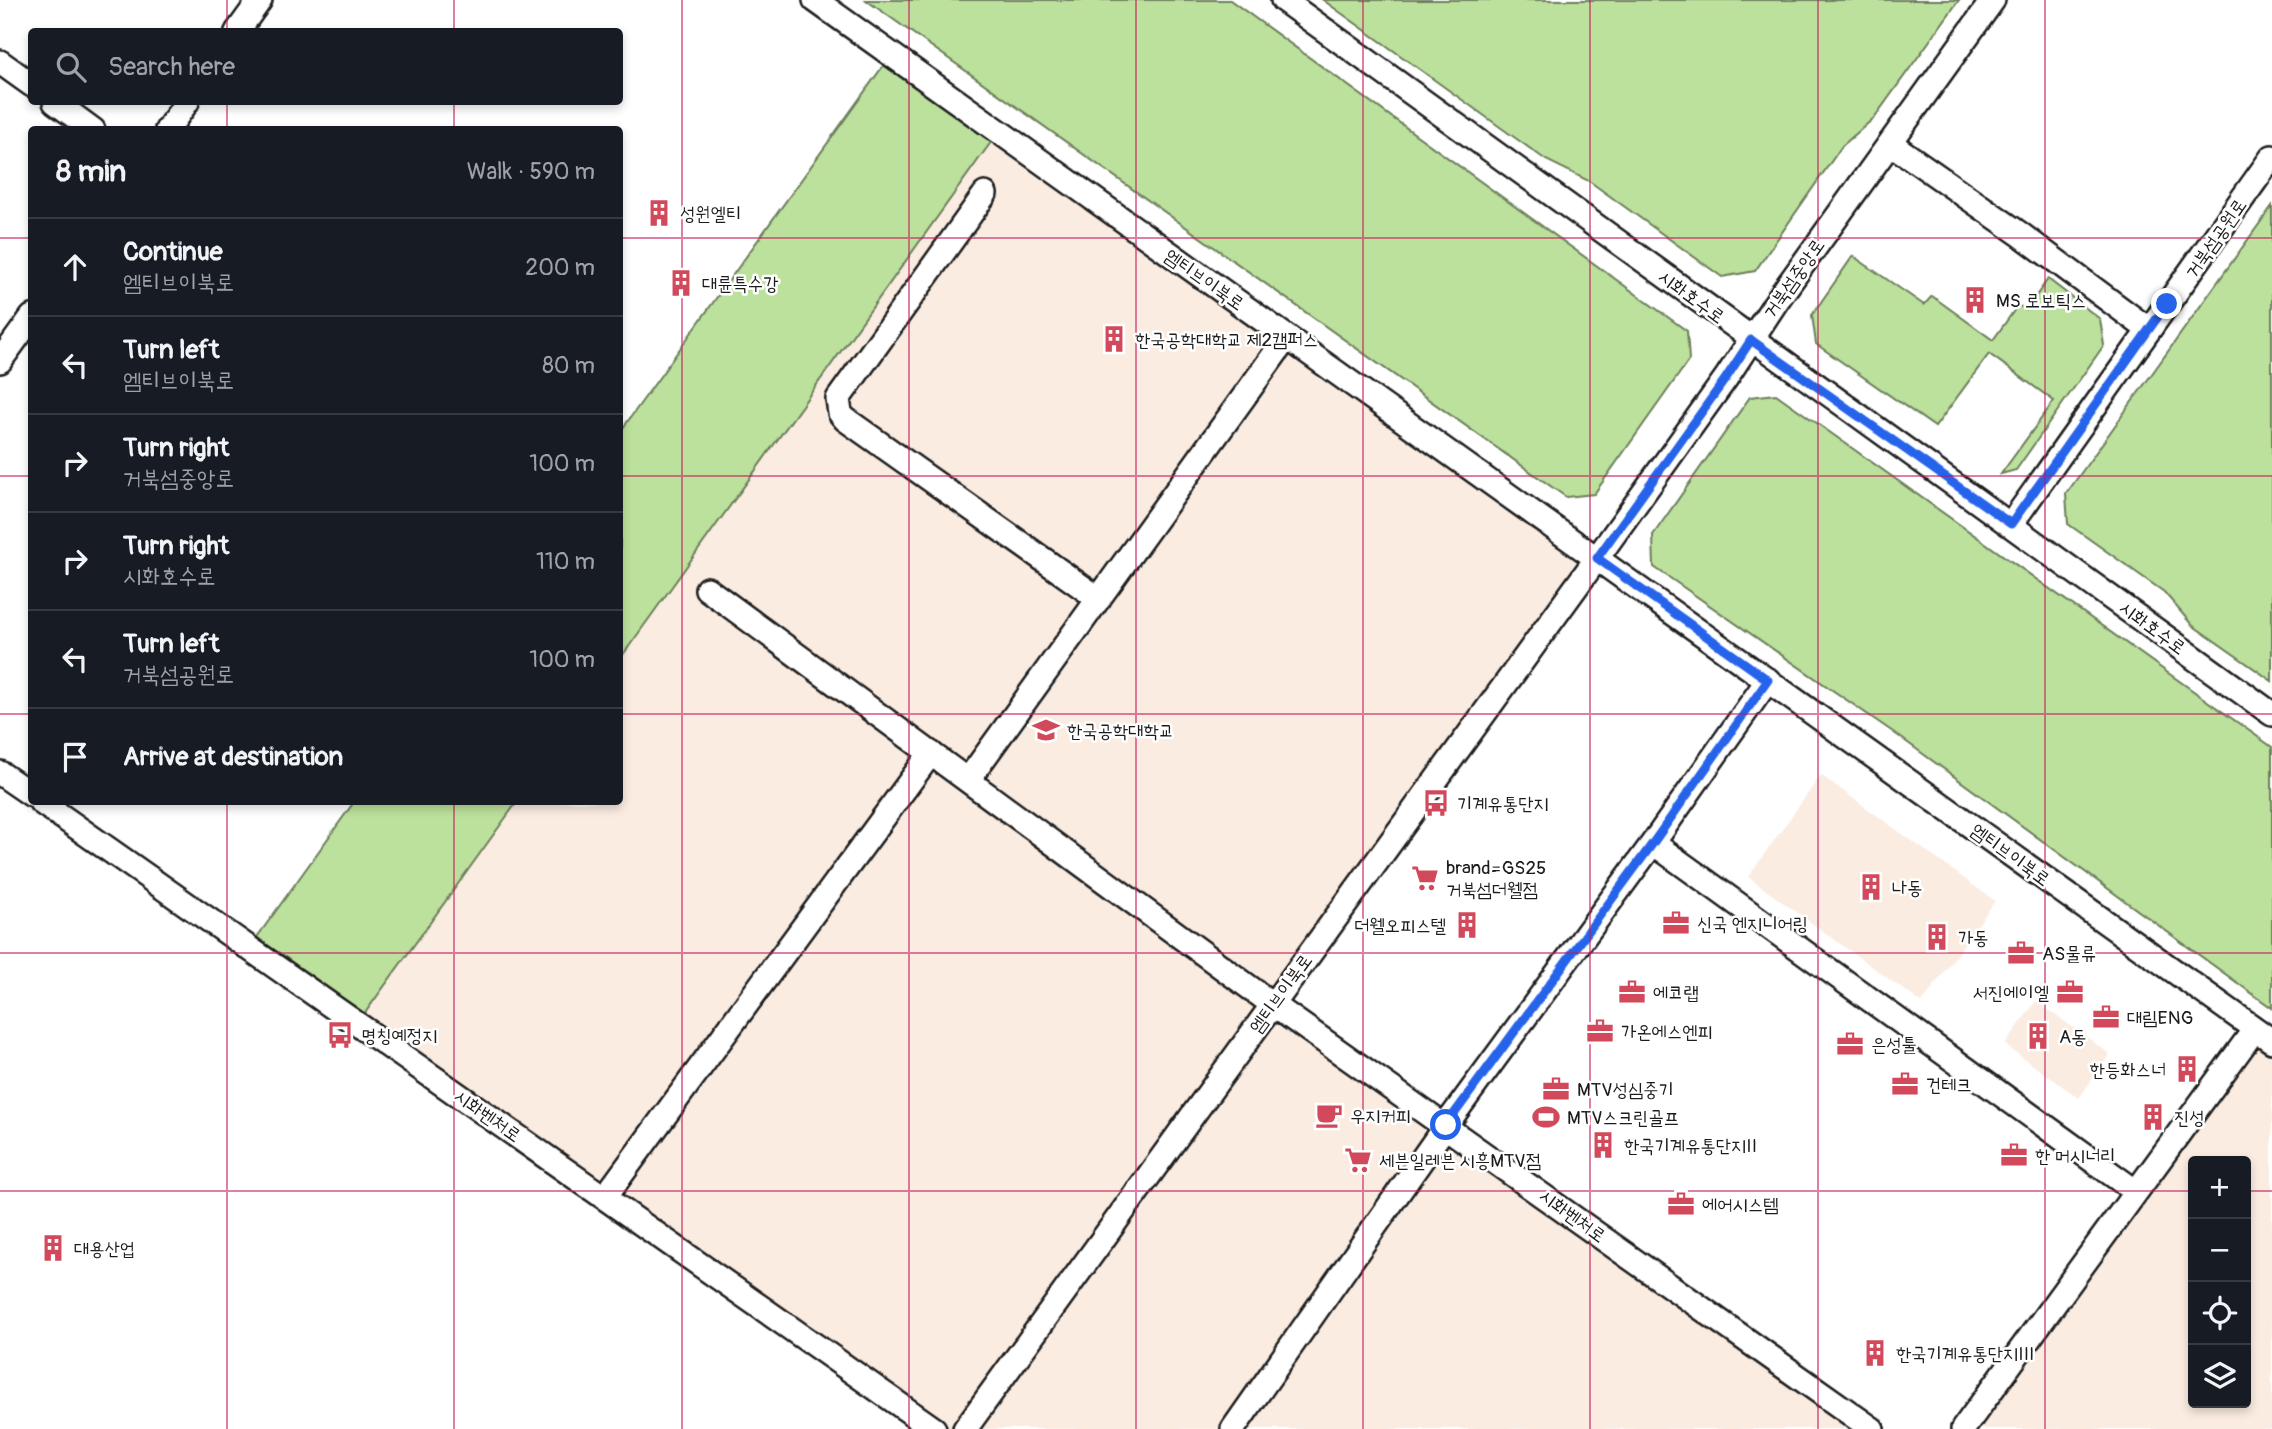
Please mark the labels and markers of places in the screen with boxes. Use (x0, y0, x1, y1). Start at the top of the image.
building icon: 성원엘티 (644, 198, 674, 228)
place label: 성원엘티 (680, 202, 741, 226)
building icon: 대륜특수강 (666, 268, 696, 298)
place label: 대륜특수강 (702, 272, 778, 296)
building icon: MS 로보틱스 (1960, 285, 1990, 315)
place label: MS 로보틱스 (1996, 289, 2086, 313)
building icon: 한국공학대학교 제2캠퍼스 (1099, 324, 1129, 354)
place label: 한국공학대학교 제2캠퍼스 (1135, 328, 1318, 352)
school or university icon: 한국공학대학교 (1031, 715, 1061, 745)
place label: 한국공학대학교 (1067, 719, 1174, 743)
bus stop icon: 기계유통단지 (1421, 788, 1451, 818)
place label: 기계유통단지 (1457, 792, 1549, 816)
place label: brand=GS25 거북섬더웰점 (1446, 856, 1546, 902)
supermarket icon: brand=GS25 거북섬더웰점 (1410, 863, 1440, 893)
building icon: 나동 (1856, 872, 1886, 902)
place label: 나동 (1892, 876, 1923, 900)
office icon: 신국 엔지니어링 (1661, 908, 1691, 938)
building icon: 더웰오피스텔 (1452, 910, 1482, 940)
place label: 신국 엔지니어링 (1697, 912, 1808, 936)
place label: 더웰오피스텔 (1354, 914, 1446, 938)
building icon: 가동 (1922, 922, 1952, 952)
place label: 가동 (1958, 926, 1989, 950)
office icon: AS물류 (2006, 938, 2036, 968)
place label: AS물류 (2042, 942, 2096, 966)
office icon: 에코랩 (1617, 977, 1647, 1007)
office icon: 서진에이엘 (2055, 977, 2085, 1007)
place label: 에코랩 (1653, 981, 1699, 1005)
place label: 서진에이엘 (1973, 981, 2049, 1005)
office icon: 대림ENG (2091, 1002, 2121, 1032)
place label: 대림ENG (2127, 1006, 2193, 1030)
office icon: 가온에스엔피 (1585, 1016, 1615, 1046)
bus stop icon: 명칭예정지 (325, 1020, 355, 1050)
place label: 가온에스엔피 (1621, 1020, 1713, 1044)
building icon: A동 (2023, 1021, 2053, 1051)
place label: 명칭예정지 (361, 1024, 437, 1048)
place label: A동 (2059, 1025, 2087, 1049)
office icon: 은성툴 (1835, 1029, 1865, 1059)
place label: 은성툴 (1871, 1033, 1917, 1057)
building icon: 한등화스너 (2172, 1054, 2202, 1084)
place label: 한등화스너 (2090, 1058, 2166, 1082)
office icon: 건테크 (1890, 1069, 1920, 1099)
place label: 건테크 (1926, 1073, 1972, 1097)
office icon: MTV성심중기 (1541, 1074, 1571, 1104)
place label: MTV성심중기 (1577, 1078, 1674, 1102)
cafe icon: 우지커피 (1314, 1100, 1344, 1130)
sports icon: MTV스크린골프 (1531, 1102, 1561, 1132)
building icon: 진성 (2138, 1102, 2168, 1132)
place label: 우지커피 (1350, 1104, 1411, 1128)
place label: MTV스크린골프 (1567, 1106, 1679, 1130)
place label: 진성 (2174, 1106, 2205, 1130)
building icon: 한국기계유통단지II (1588, 1130, 1618, 1160)
place label: 한국기계유통단지II (1624, 1134, 1757, 1158)
office icon: 한 머시너리 (1999, 1140, 2029, 1170)
place label: 한 머시너리 (2035, 1144, 2116, 1168)
supermarket icon: 세븐일레븐 시흥MTV점 (1343, 1145, 1373, 1175)
place label: 세븐일레븐 시흥MTV점 (1379, 1149, 1541, 1173)
office icon: 에어시스템 (1666, 1189, 1696, 1219)
place label: 에어시스템 (1702, 1193, 1778, 1217)
building icon: 대용산업 (38, 1233, 68, 1263)
place label: 대용산업 (74, 1237, 135, 1261)
building icon: 한국기계유통단지III (1860, 1338, 1890, 1368)
place label: 한국기계유통단지III (1896, 1342, 2034, 1366)

